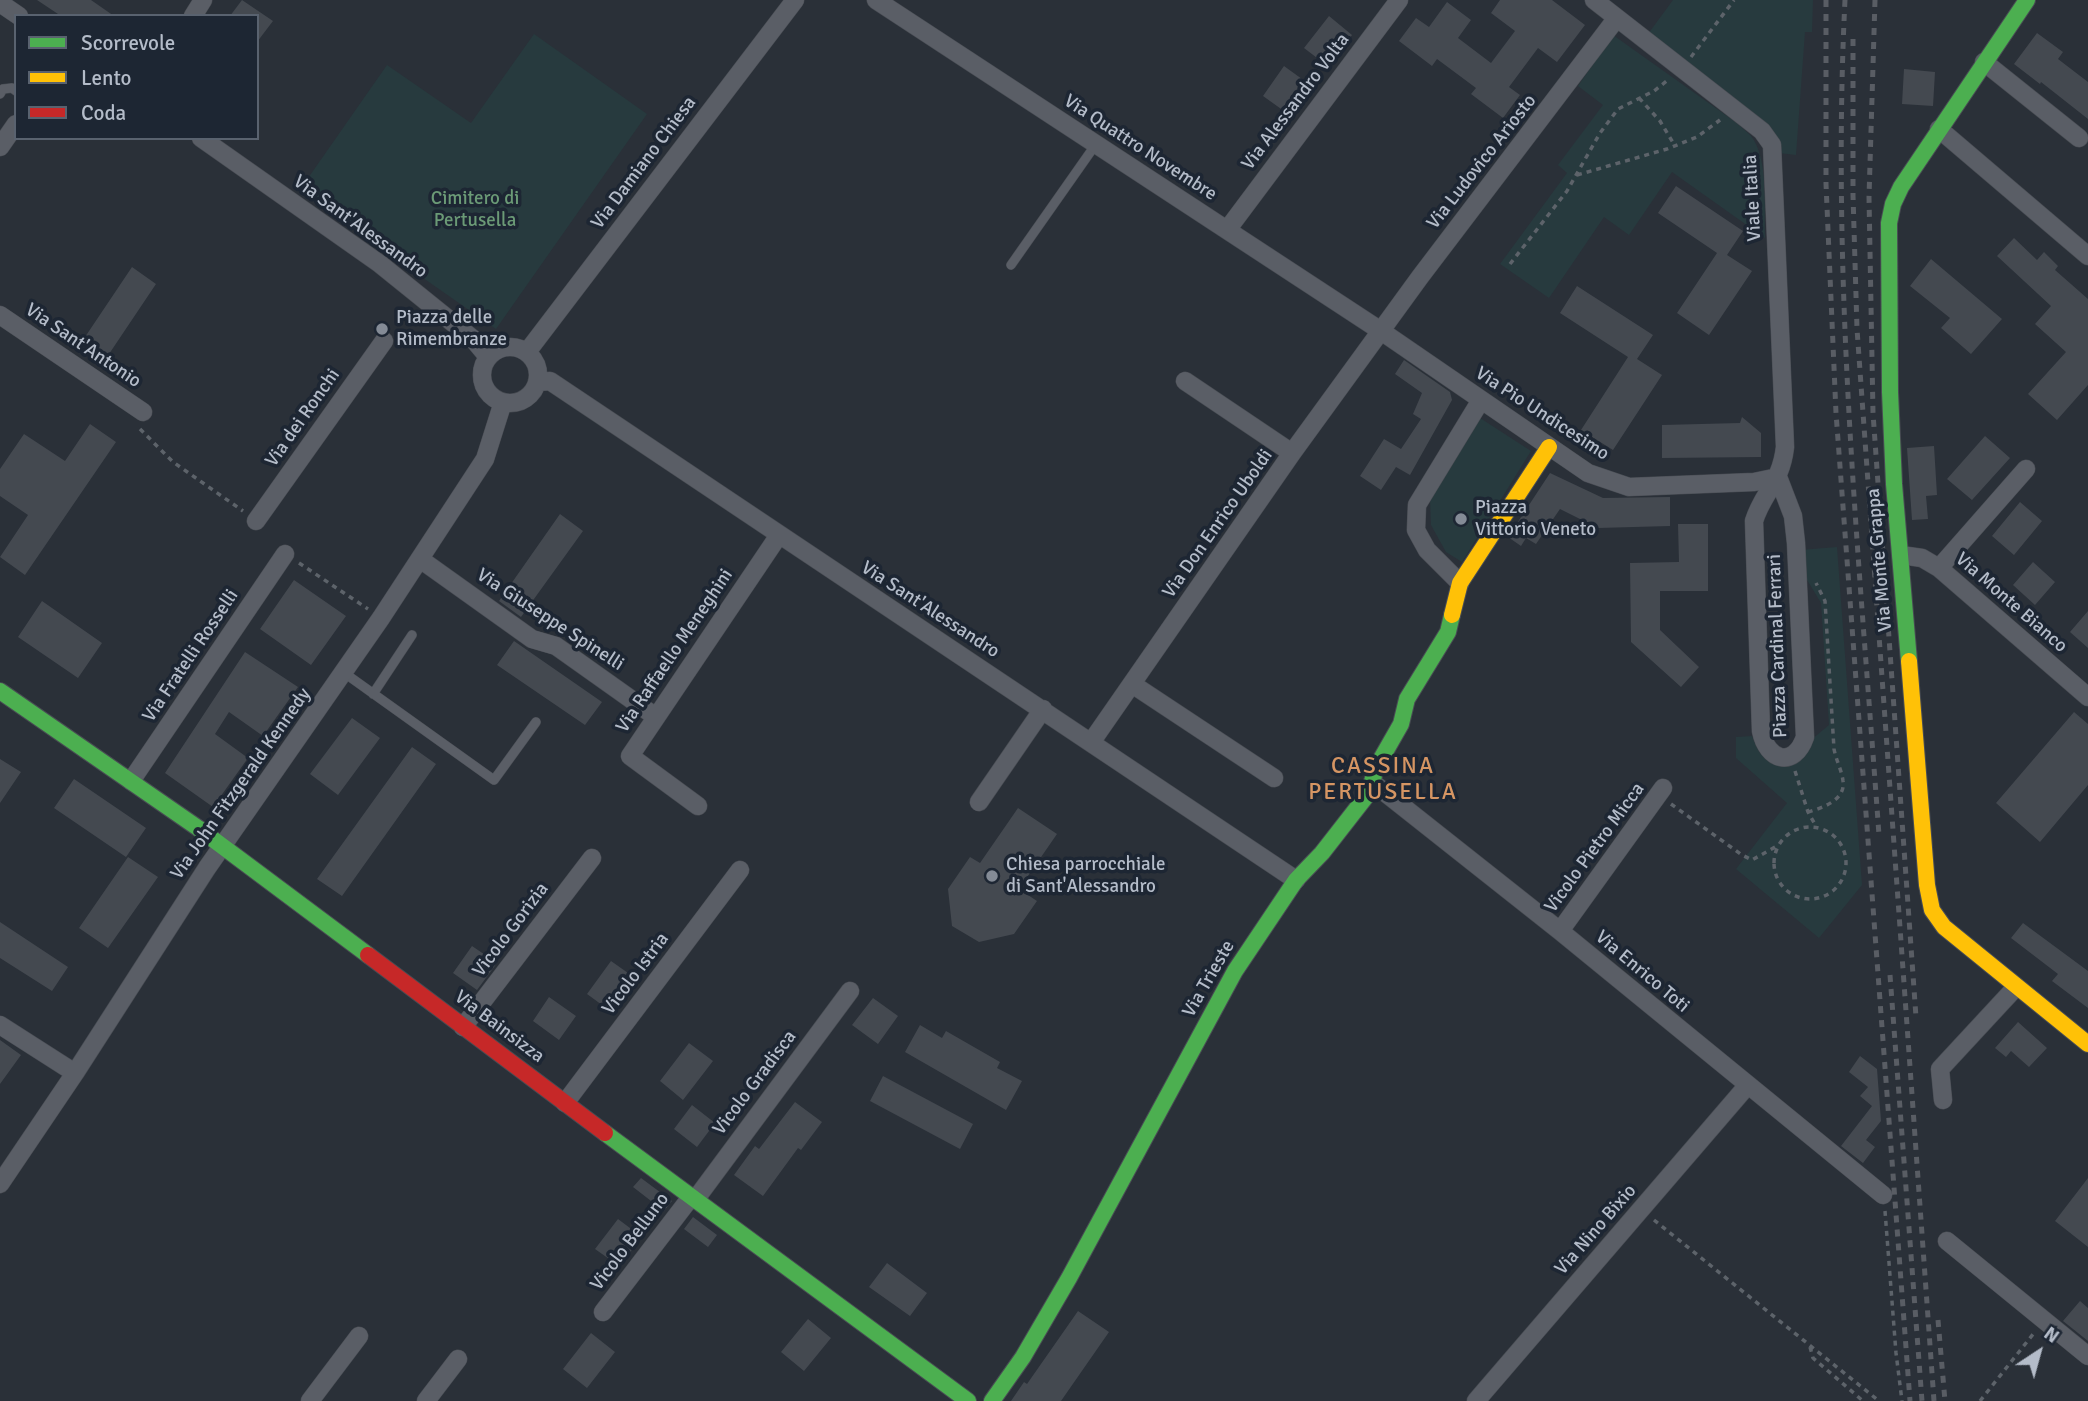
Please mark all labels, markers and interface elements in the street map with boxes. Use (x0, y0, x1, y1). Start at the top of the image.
legend (14, 14, 259, 140)
street label: Via Alessandro Volta (1237, 29, 1355, 175)
text: Scorrevole (81, 30, 175, 56)
text: Lento (81, 65, 131, 91)
street label: Via Quattro Novembre (1059, 90, 1221, 206)
street label: Via Ludovico Ariosto (1422, 90, 1542, 234)
street label: Via Damiano Chiesa (587, 92, 701, 234)
text: Coda (81, 100, 126, 126)
street label: Viale Italia (1739, 154, 1767, 242)
street label: Via Sant'Alessandro (288, 171, 432, 283)
park label: Cimitero di Pertusella (431, 188, 519, 232)
street label: Via Sant'Antonio (21, 299, 145, 393)
place label: Piazza delle Rimembranze (396, 307, 507, 351)
marker: Piazza delle Rimembranze (374, 321, 390, 337)
street label: Via Pio Undicesimo (1471, 362, 1613, 466)
street label: Via dei Ronchi (261, 365, 345, 471)
street label: Via Don Enrico Uboldi (1158, 445, 1278, 603)
street label: Via Monte Grappa (1862, 487, 1898, 633)
place label: Piazza Vittorio Veneto (1475, 497, 1596, 541)
marker: Piazza Vittorio Veneto (1453, 511, 1469, 527)
street label: Via Monte Bianco (1950, 548, 2072, 658)
street label: Piazza Cardinal Ferrari (1763, 554, 1793, 738)
street label: Via Sant'Alessandro (856, 557, 1004, 663)
street label: Via Giuseppe Spinelli (472, 564, 628, 676)
street label: Via Raffaello Meneghini (612, 565, 738, 737)
street label: Via Fratelli Rosselli (138, 585, 244, 727)
street label: Via John Fitzgerald Kennedy (166, 684, 316, 884)
district label: CASSINA PERTUSELLA (1309, 753, 1457, 807)
street label: Vicolo Pietro Micca (1540, 779, 1650, 917)
place label: Chiesa parrocchiale di Sant'Alessandro (1006, 854, 1166, 898)
marker: Chiesa parrocchiale di Sant'Alessandro (984, 868, 1000, 884)
street label: Vicolo Gorizia (468, 878, 554, 982)
street label: Via Enrico Toti (1590, 926, 1694, 1018)
street label: Vicolo Istria (598, 928, 674, 1020)
street label: Via Trieste (1178, 937, 1240, 1021)
street label: Via Bainsizza (450, 986, 548, 1068)
street label: Vicolo Gradisca (708, 1026, 802, 1140)
street label: Via Nino Bixio (1550, 1180, 1642, 1280)
street label: Vicolo Belluno (586, 1189, 674, 1295)
north arrow (2004, 1317, 2074, 1387)
text: N (2039, 1321, 2064, 1349)

